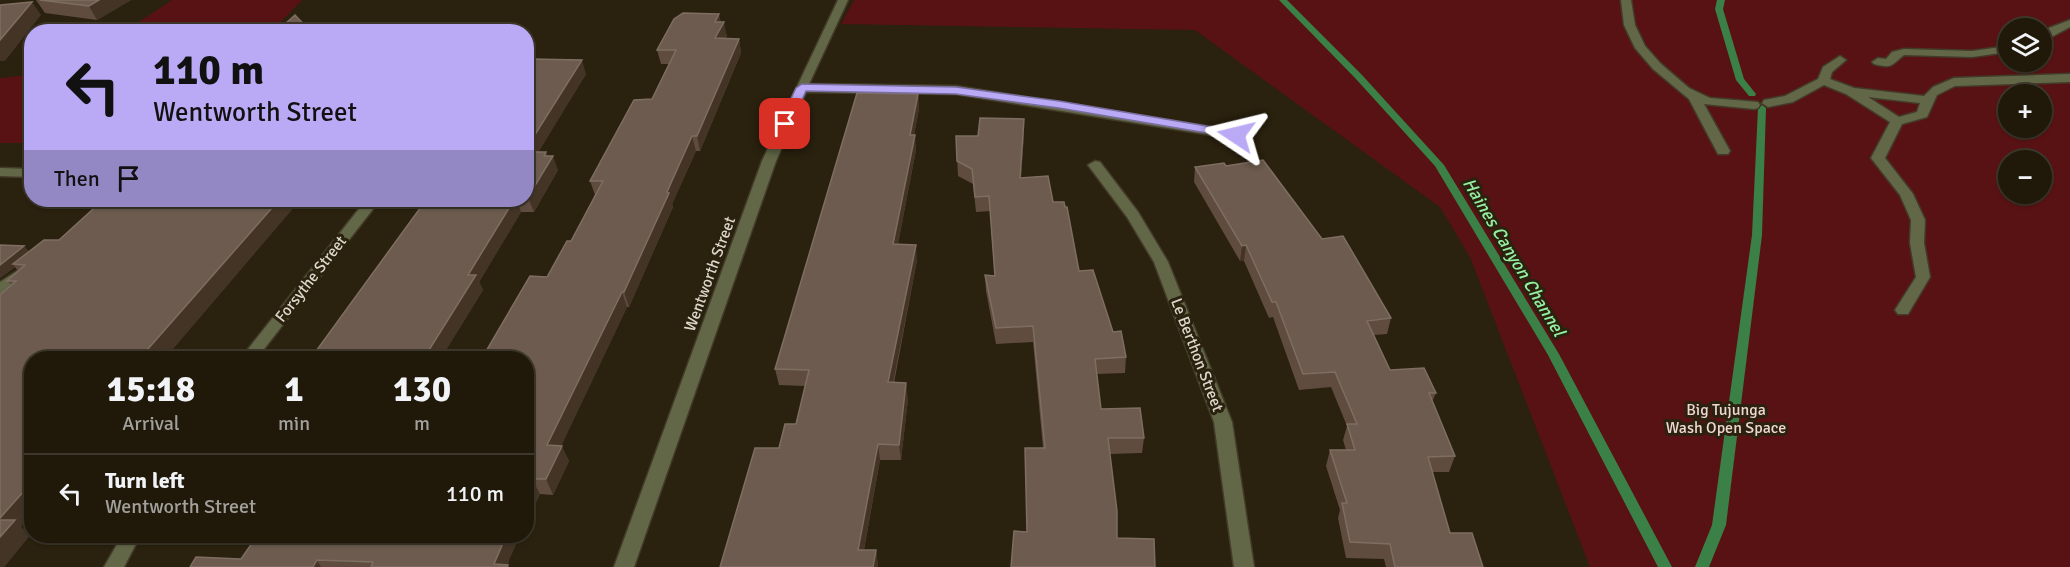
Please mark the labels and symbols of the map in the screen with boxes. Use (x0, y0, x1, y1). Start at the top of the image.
pin (759, 98, 810, 149)
position arrow (1204, 103, 1268, 167)
water label: Haines Canyon Channel (1458, 174, 1571, 342)
street label: Wentworth Street (680, 213, 740, 334)
street label: Forsythe Street (271, 231, 351, 326)
street label: Le Berthon Street (1166, 295, 1228, 415)
park label: Big Tujunga Wash Open Space (1666, 400, 1786, 438)

